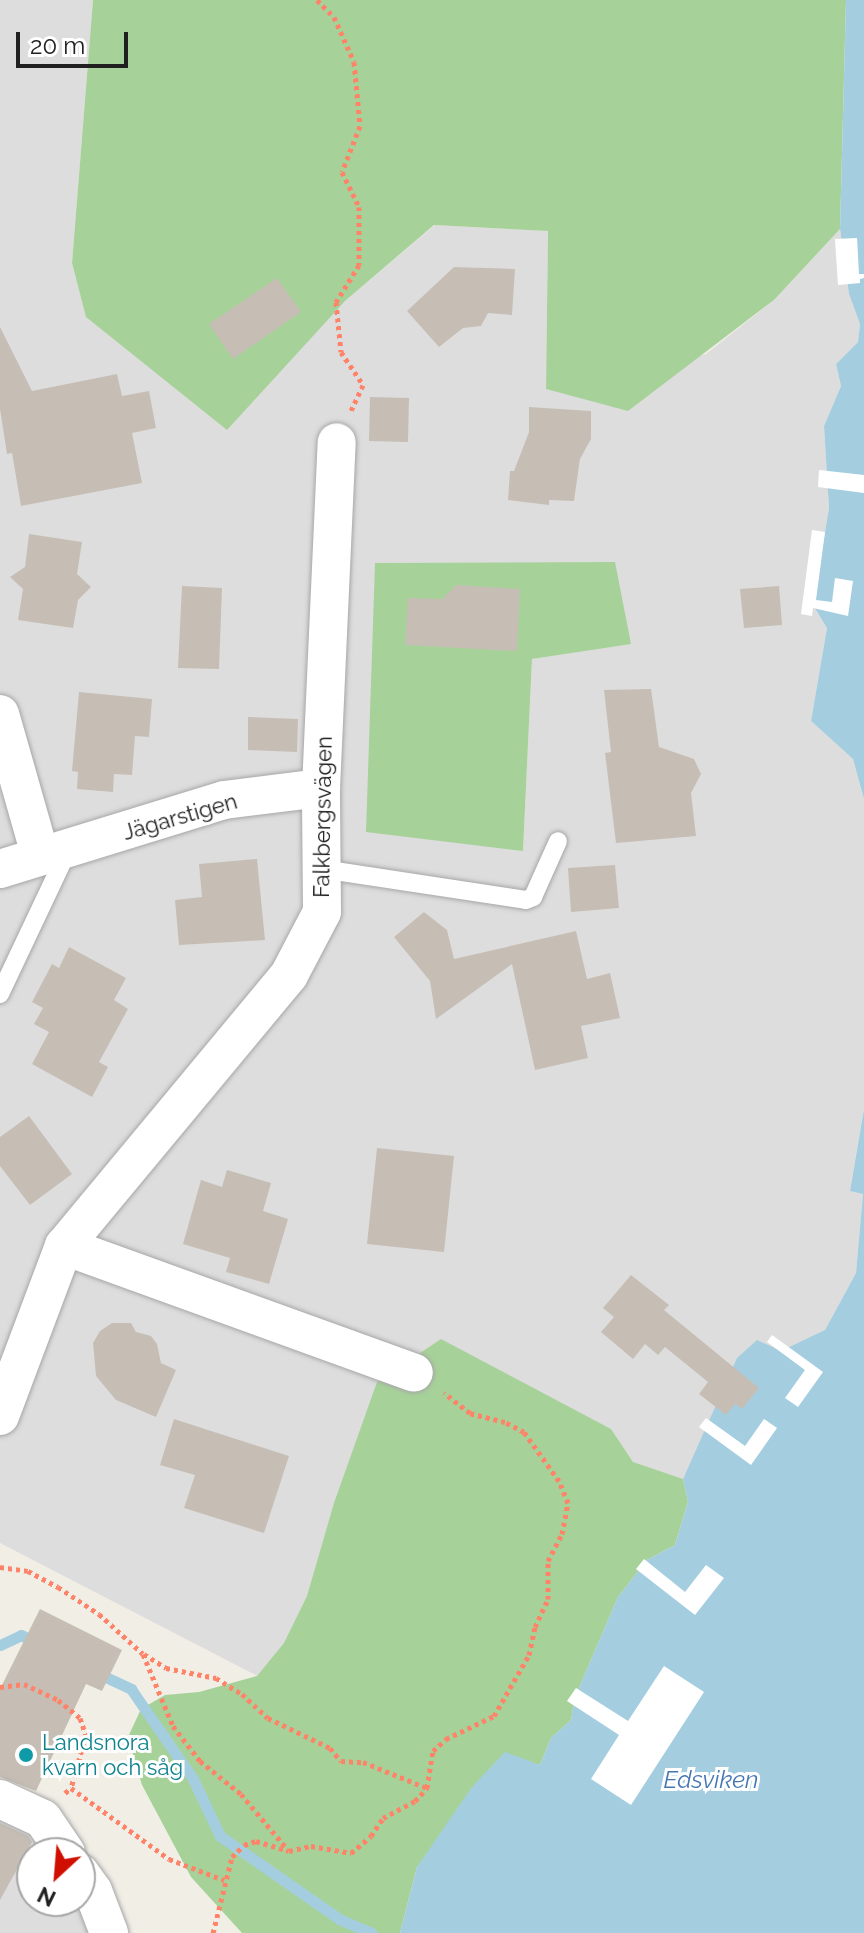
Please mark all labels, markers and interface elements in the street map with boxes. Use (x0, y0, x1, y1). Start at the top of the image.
scale bar (20, 16, 132, 66)
text: 20 m (30, 31, 85, 60)
street label: Falkbergsvägen (308, 736, 338, 898)
street label: Jägarstigen (120, 788, 240, 846)
place label: Landsnora kvarn och såg (42, 1729, 183, 1780)
marker: Landsnora kvarn och såg (17, 1746, 35, 1764)
water label: Edsviken (664, 1766, 758, 1794)
north arrow (16, 1837, 96, 1917)
text: N (33, 1881, 60, 1912)

